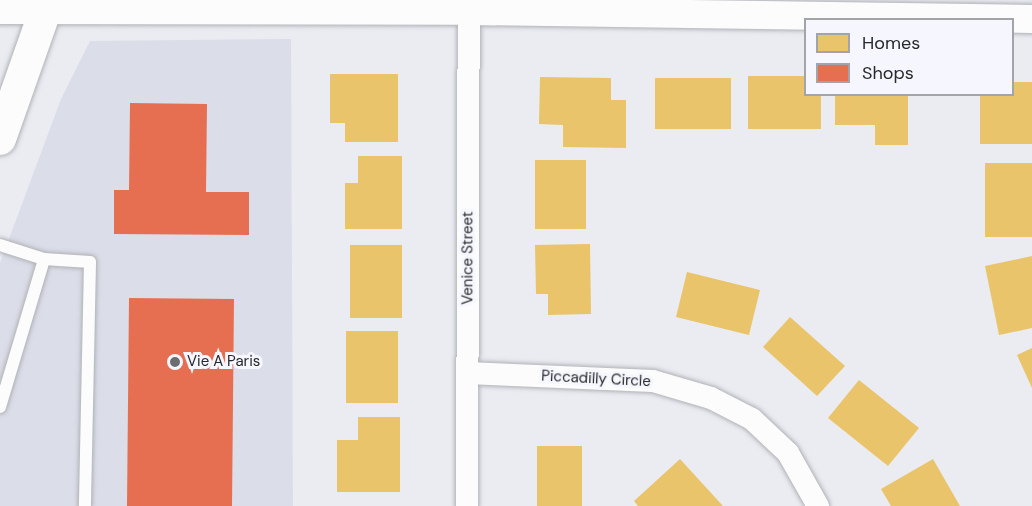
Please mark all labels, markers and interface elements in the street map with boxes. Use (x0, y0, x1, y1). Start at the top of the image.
legend (804, 18, 1014, 96)
text: Homes (862, 31, 920, 55)
text: Shops (862, 61, 914, 85)
street label: Venice Street (459, 211, 477, 305)
place label: Vie A Paris (187, 353, 260, 371)
marker: Vie A Paris (168, 355, 182, 369)
street label: Piccadilly Circle (541, 367, 651, 391)

